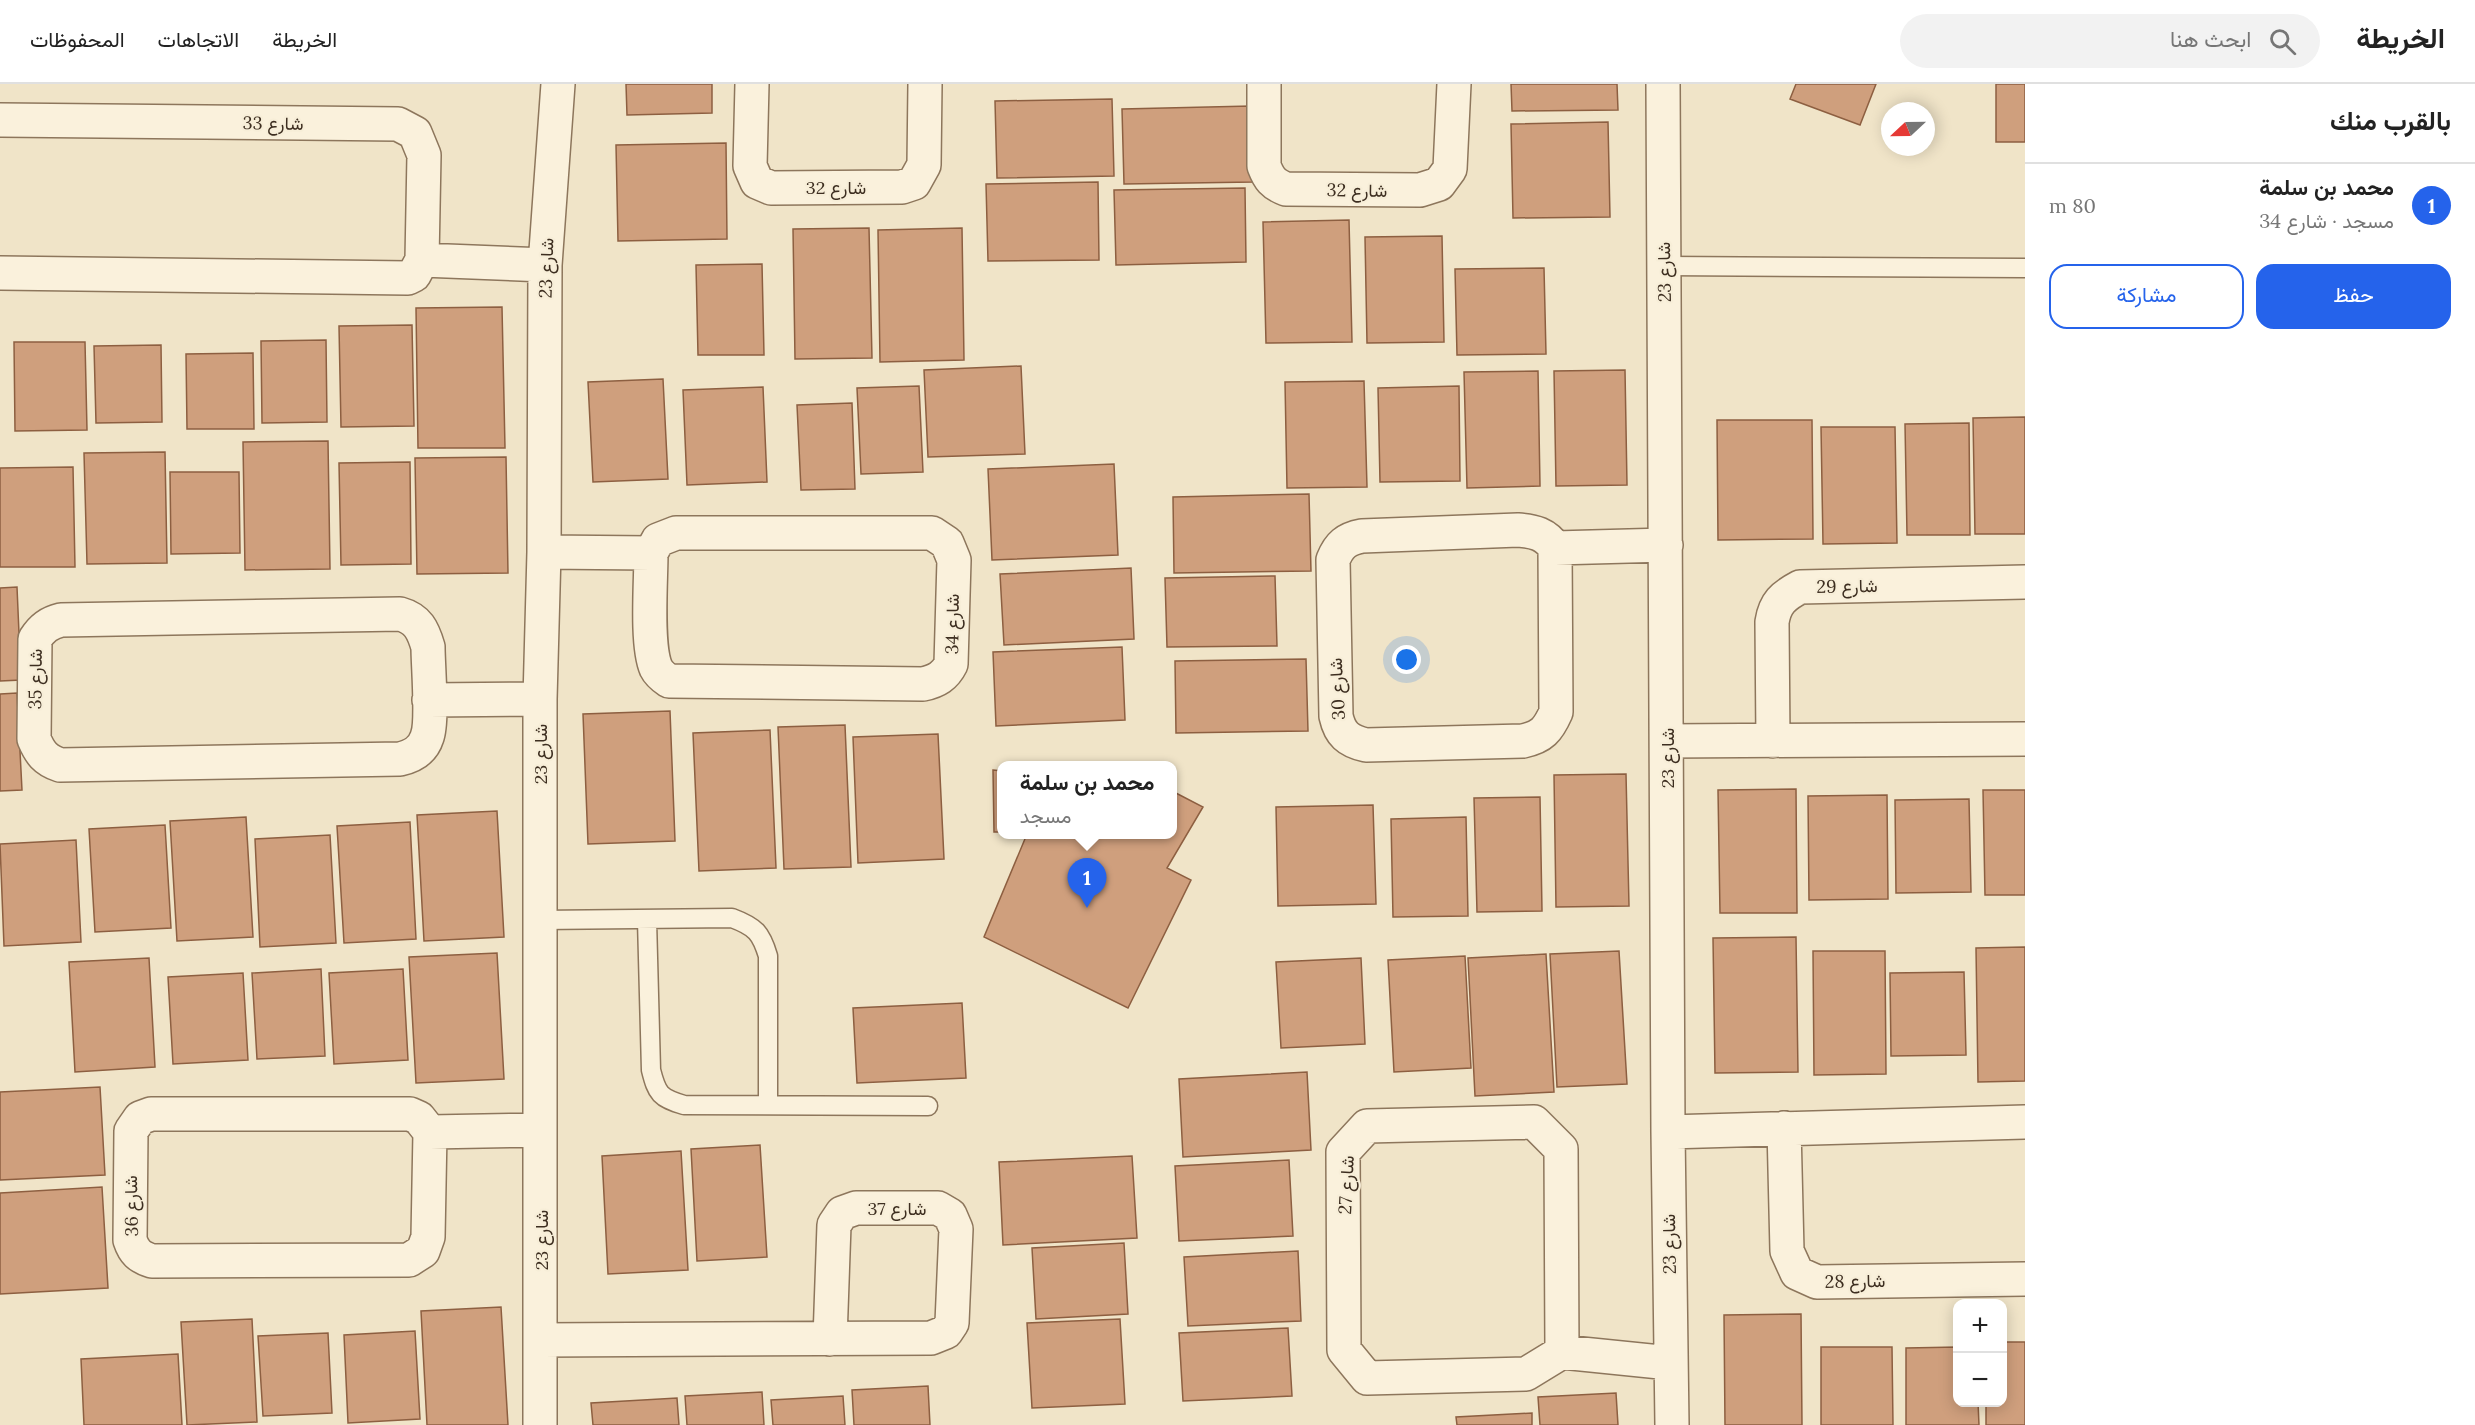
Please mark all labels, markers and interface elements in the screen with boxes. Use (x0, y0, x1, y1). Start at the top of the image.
search box (1900, 14, 2320, 68)
text: الخريطة (2356, 20, 2445, 56)
text: ابحث هنا (2170, 25, 2251, 53)
icon: search (2266, 25, 2299, 58)
text: المحفوظات (30, 26, 125, 53)
text: الاتجاهات (158, 26, 239, 53)
text: الخريطة (272, 26, 337, 53)
north arrow (1881, 102, 1935, 156)
text: بالقرب منك (2330, 104, 2451, 137)
street label: شارع 33 (242, 111, 304, 136)
text: محمد بن سلمة (2259, 173, 2394, 201)
street label: شارع 32 (806, 176, 866, 200)
street label: شارع 32 (1326, 178, 1388, 203)
text: 80 m (2049, 193, 2096, 218)
text: 1 (2427, 193, 2436, 218)
text: مسجد · شارع 34 (2259, 208, 2394, 233)
street label: شارع 23 (533, 237, 560, 299)
street label: شارع 23 (1652, 242, 1677, 302)
button: مشاركة (2049, 264, 2244, 329)
button: حفظ (2256, 264, 2451, 329)
street label: شارع 29 (1816, 574, 1878, 599)
street label: شارع 34 (940, 593, 965, 655)
your location (1392, 645, 1421, 674)
street label: شارع 35 (23, 648, 48, 710)
street label: شارع 30 (1324, 657, 1351, 721)
street label: شارع 23 (529, 724, 553, 784)
street label: شارع 23 (1656, 728, 1680, 788)
popup (997, 761, 1177, 839)
text: محمد بن سلمة (1020, 768, 1154, 796)
text: مسجد (1020, 803, 1071, 828)
pin: 1 (1068, 858, 1106, 908)
street label: شارع 27 (1333, 1155, 1360, 1215)
street label: شارع 36 (119, 1175, 144, 1237)
street label: شارع 37 (868, 1197, 926, 1221)
street label: شارع 23 (530, 1210, 554, 1270)
street label: شارع 23 (1657, 1214, 1682, 1274)
street label: شارع 28 (1824, 1269, 1886, 1294)
map controls (1953, 1299, 2007, 1407)
button: + (1953, 1299, 2007, 1353)
button: − (1953, 1353, 2007, 1407)

